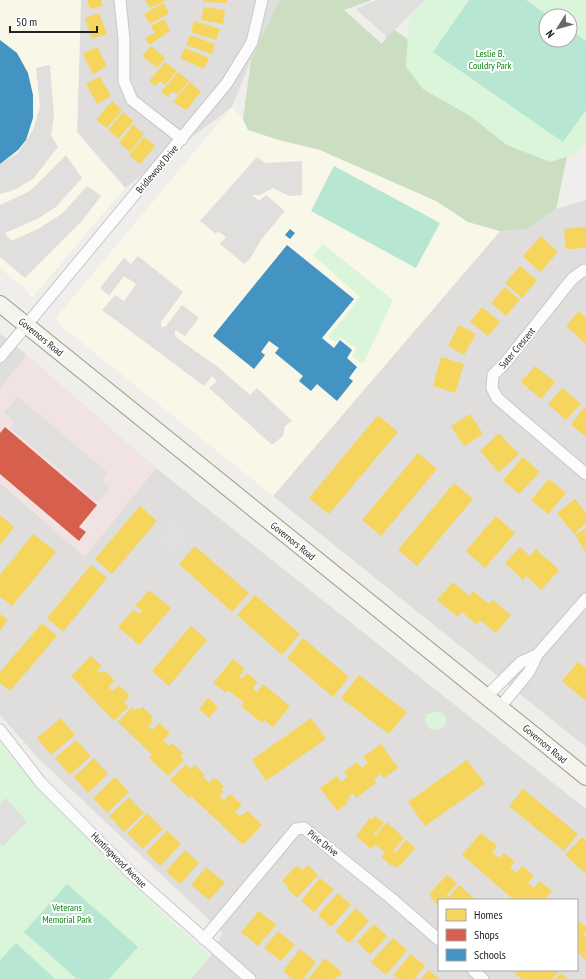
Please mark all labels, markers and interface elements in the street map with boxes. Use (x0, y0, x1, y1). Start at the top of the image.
scale bar (10, 8, 97, 34)
north arrow (538, 8, 578, 48)
text: 50 m (16, 14, 37, 29)
text: N (543, 27, 557, 41)
park label: Leslie B. Couldry Park (469, 47, 512, 72)
street label: Bridlewood Drive (133, 142, 181, 196)
street label: Governors Road (16, 315, 66, 359)
street label: Suter Crescent (496, 325, 538, 371)
street label: Governors Road (268, 519, 318, 563)
street label: Governors Road (520, 722, 570, 766)
street label: Pirie Drive (305, 827, 341, 859)
street label: Huntingwood Avenue (88, 829, 150, 891)
legend (438, 899, 578, 971)
park label: Veterans Memorial Park (42, 901, 92, 926)
text: Homes (474, 907, 502, 922)
text: Shops (474, 927, 499, 942)
text: Schools (474, 947, 506, 962)

